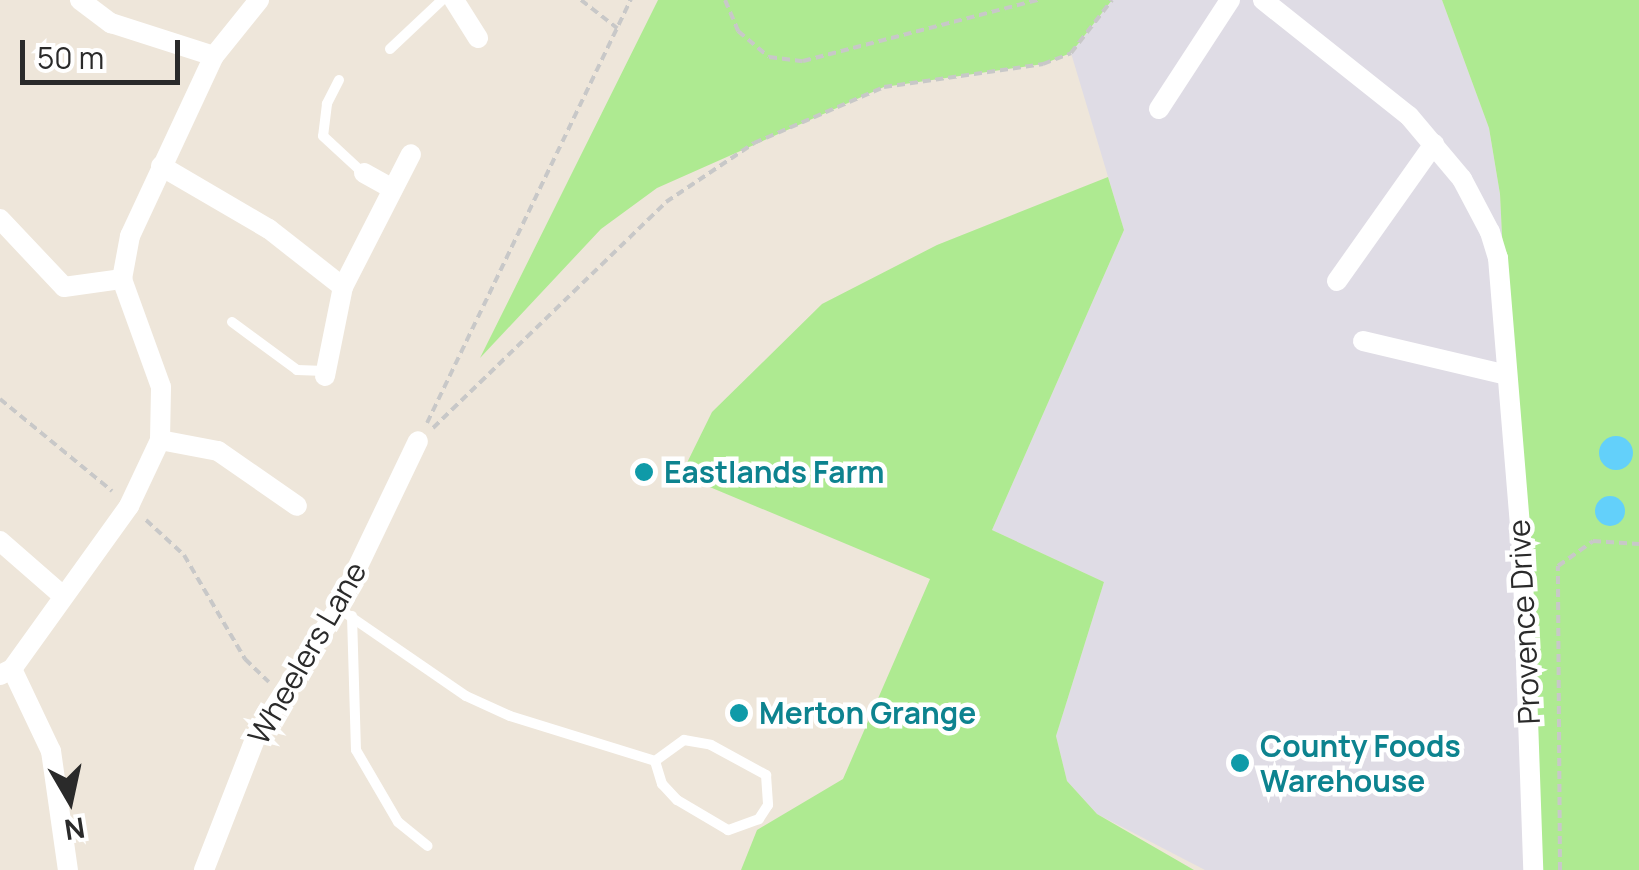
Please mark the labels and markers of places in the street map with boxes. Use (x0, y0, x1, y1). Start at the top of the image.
place label: Eastlands Farm (664, 454, 884, 490)
marker: Eastlands Farm (633, 461, 655, 483)
place label: Merton Grange (759, 695, 976, 731)
marker: Merton Grange (728, 702, 750, 724)
place label: County Foods Warehouse (1260, 728, 1461, 798)
marker: County Foods Warehouse (1229, 752, 1251, 774)

